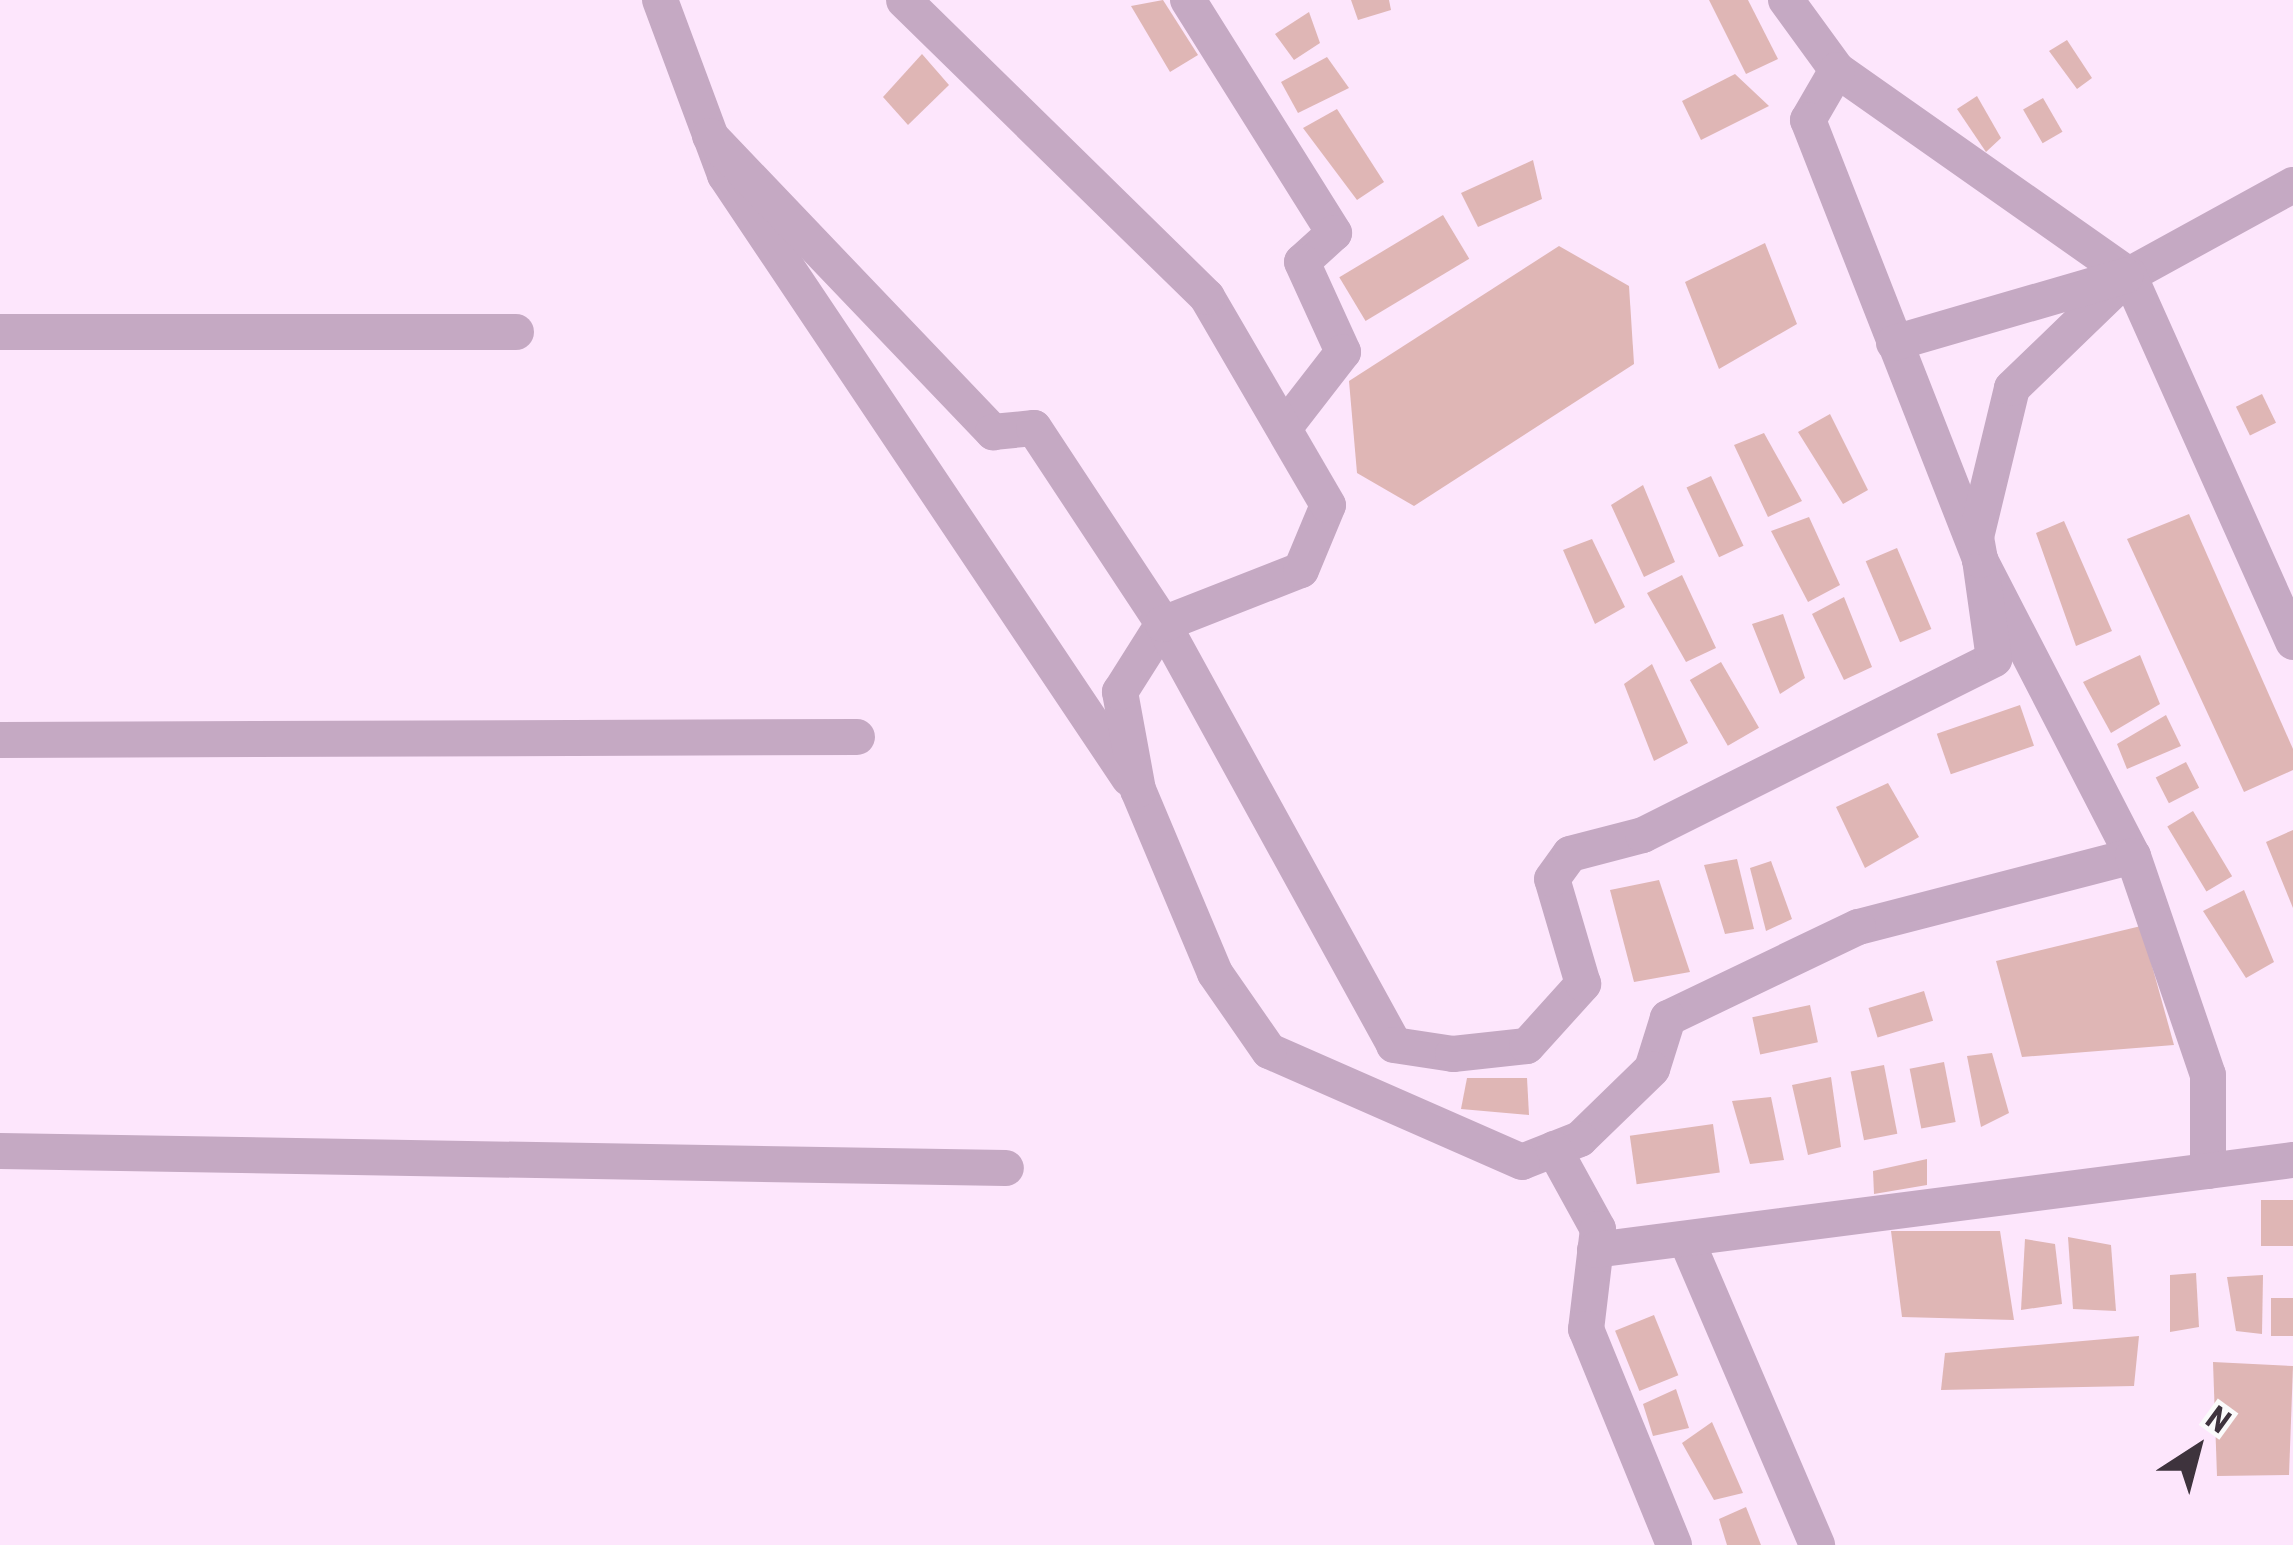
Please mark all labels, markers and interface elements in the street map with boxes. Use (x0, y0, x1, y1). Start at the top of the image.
north arrow (2137, 1389, 2257, 1509)
text: N (2199, 1398, 2238, 1441)

